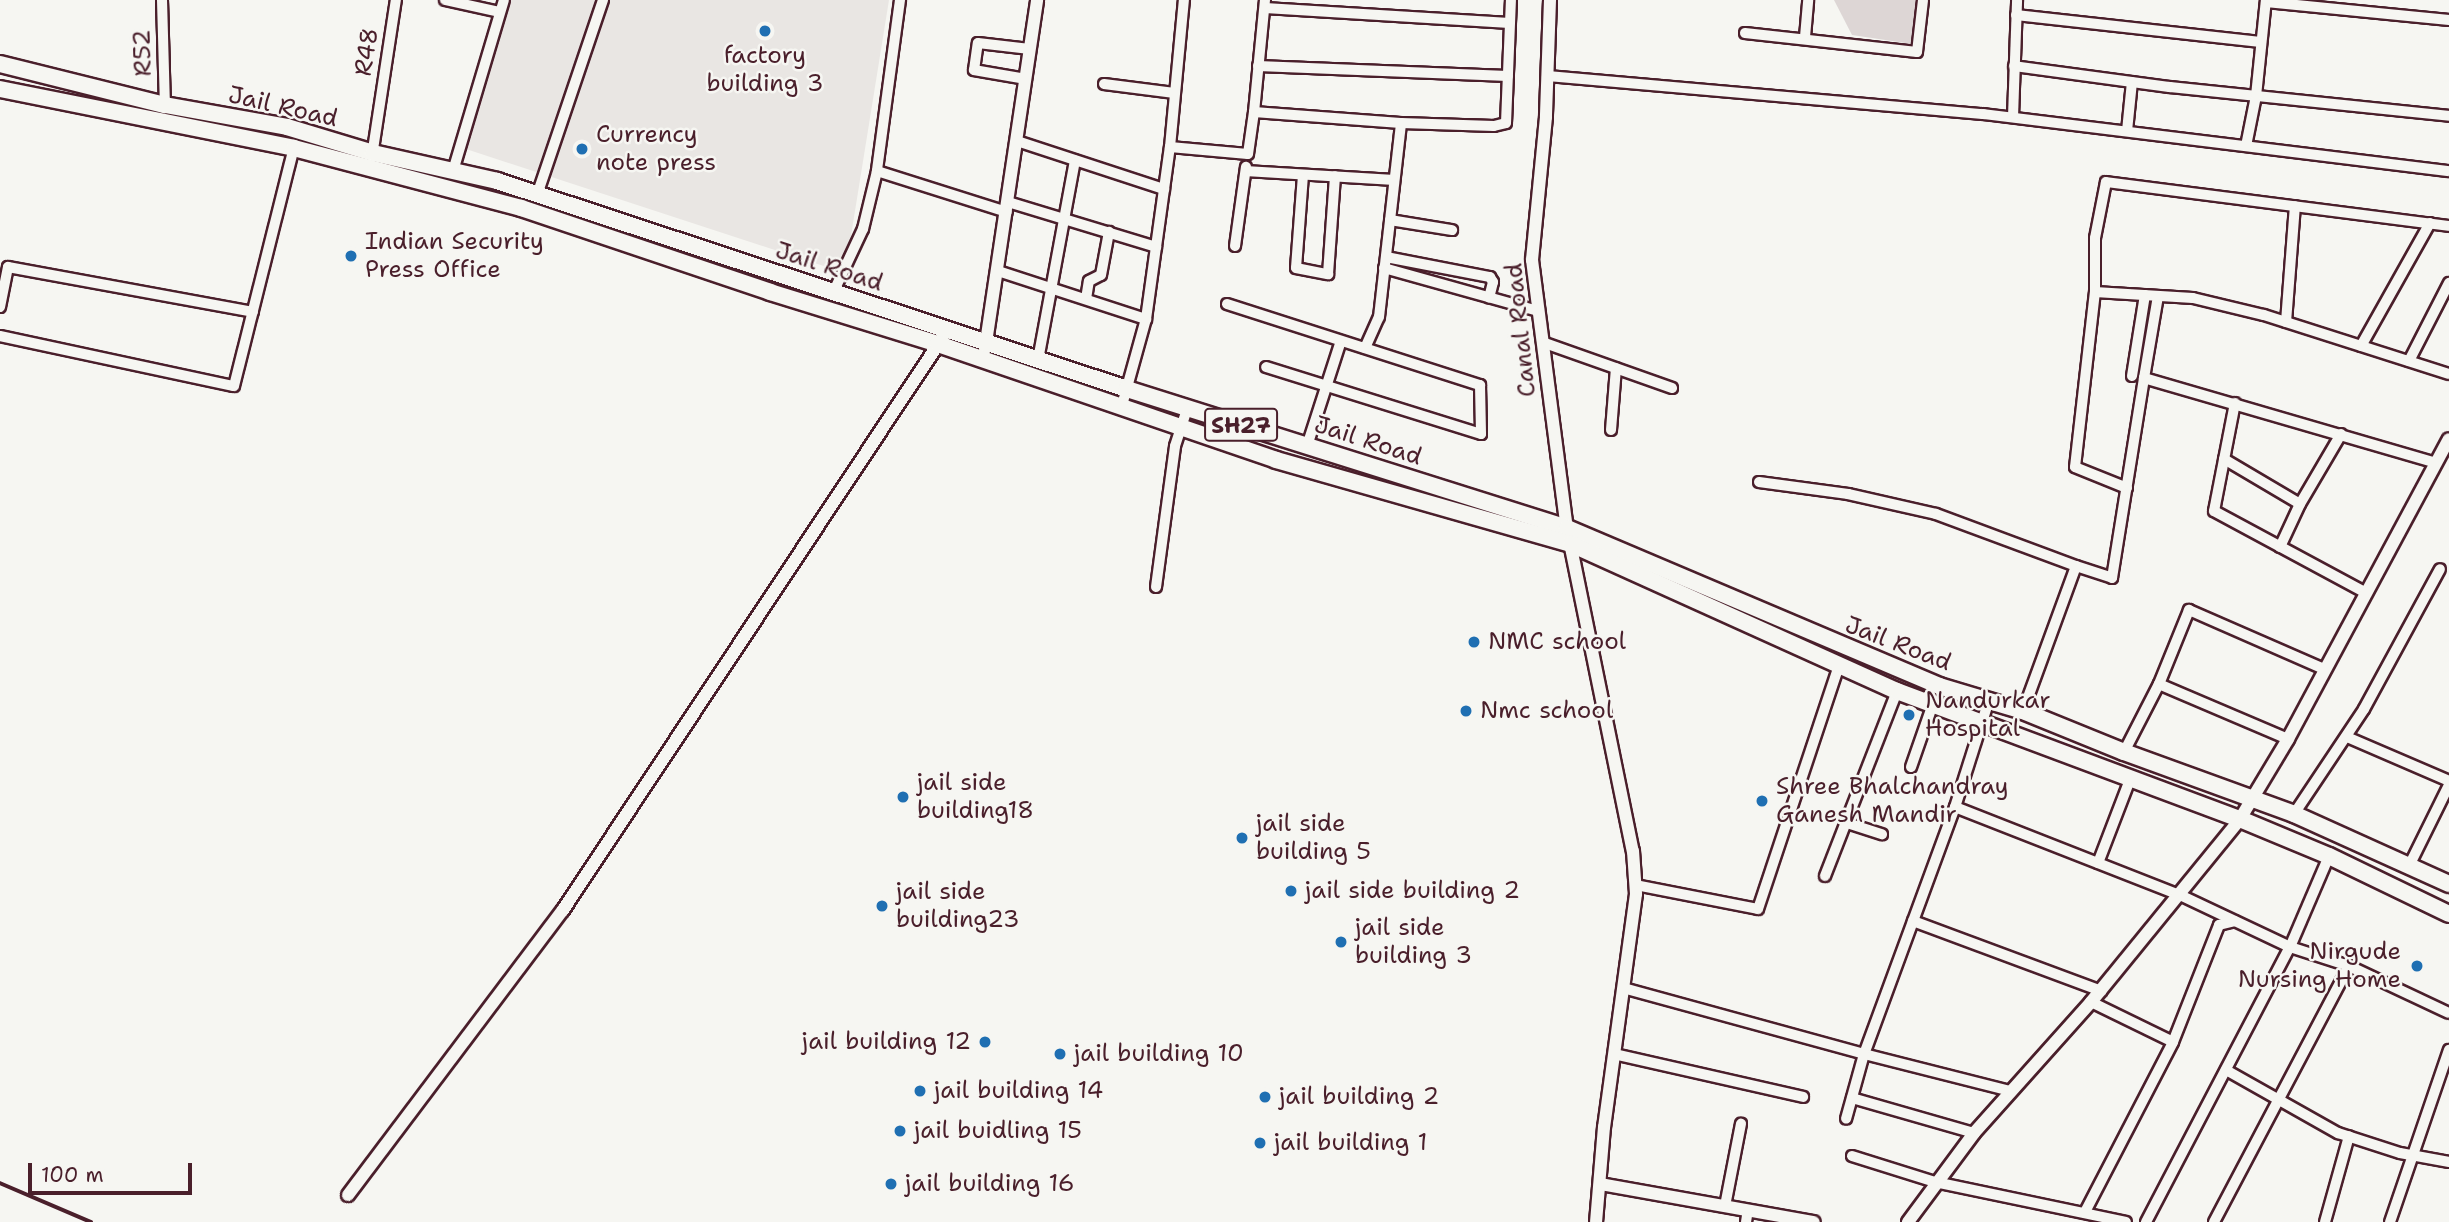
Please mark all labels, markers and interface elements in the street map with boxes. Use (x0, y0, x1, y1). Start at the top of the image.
marker: factory building 3 (757, 23, 773, 39)
street label: R48 (349, 26, 385, 78)
street label: R52 (128, 29, 158, 77)
place label: factory building 3 (706, 42, 824, 98)
street label: Jail Road (226, 80, 340, 134)
place label: Currency note press (596, 121, 716, 177)
marker: Currency note press (574, 141, 590, 157)
place label: Indian Security Press Office (365, 228, 544, 284)
street label: Jail Road (772, 236, 886, 298)
marker: Indian Security Press Office (343, 248, 359, 264)
street label: Canal Road (1500, 262, 1542, 398)
road number: SH27 (1202, 406, 1280, 444)
street label: Jail Road (1311, 410, 1425, 472)
street label: Jail Road (1841, 611, 1955, 677)
place label: NMC school (1488, 628, 1626, 656)
marker: NMC school (1466, 634, 1482, 650)
place label: Nandurkar Hospital (1925, 687, 2051, 743)
place label: Nmc school (1480, 697, 1613, 725)
marker: Nmc school (1458, 703, 1474, 719)
marker: Nandurkar Hospital (1899, 705, 1919, 725)
place label: jail side building18 (917, 769, 1034, 825)
place label: Shree Bhalchandray Ganesh Mandir (1776, 773, 2009, 829)
marker: jail side building18 (895, 789, 911, 805)
marker: Shree Bhalchandray Ganesh Mandir (1754, 793, 1770, 809)
place label: jail side building 5 (1256, 810, 1371, 866)
marker: jail side building 5 (1234, 830, 1250, 846)
place label: jail side building 2 (1305, 877, 1520, 905)
place label: jail side building23 (896, 878, 1019, 934)
marker: jail side building 2 (1283, 883, 1299, 899)
marker: jail side building23 (874, 898, 890, 914)
place label: jail side building 3 (1355, 914, 1472, 970)
marker: jail side building 3 (1333, 934, 1349, 950)
place label: Nirgude Nursing Home (2238, 938, 2401, 994)
marker: Nirgude Nursing Home (2407, 956, 2427, 976)
place label: jail building 12 (802, 1028, 971, 1056)
marker: jail building 12 (977, 1034, 993, 1050)
place label: jail building 10 (1074, 1040, 1244, 1068)
marker: jail building 10 (1052, 1046, 1068, 1062)
place label: jail building 14 (934, 1077, 1103, 1105)
marker: jail building 14 (912, 1083, 928, 1099)
place label: jail building 2 (1279, 1083, 1439, 1111)
marker: jail building 2 (1257, 1089, 1273, 1105)
place label: jail buidling 15 (914, 1117, 1082, 1145)
marker: jail buidling 15 (892, 1123, 908, 1139)
place label: jail building 1 (1274, 1129, 1428, 1157)
marker: jail building 1 (1252, 1135, 1268, 1151)
scale bar (32, 1148, 196, 1192)
text: 100 m (41, 1161, 104, 1189)
place label: jail building 16 (905, 1170, 1075, 1198)
marker: jail building 16 (883, 1176, 899, 1192)

